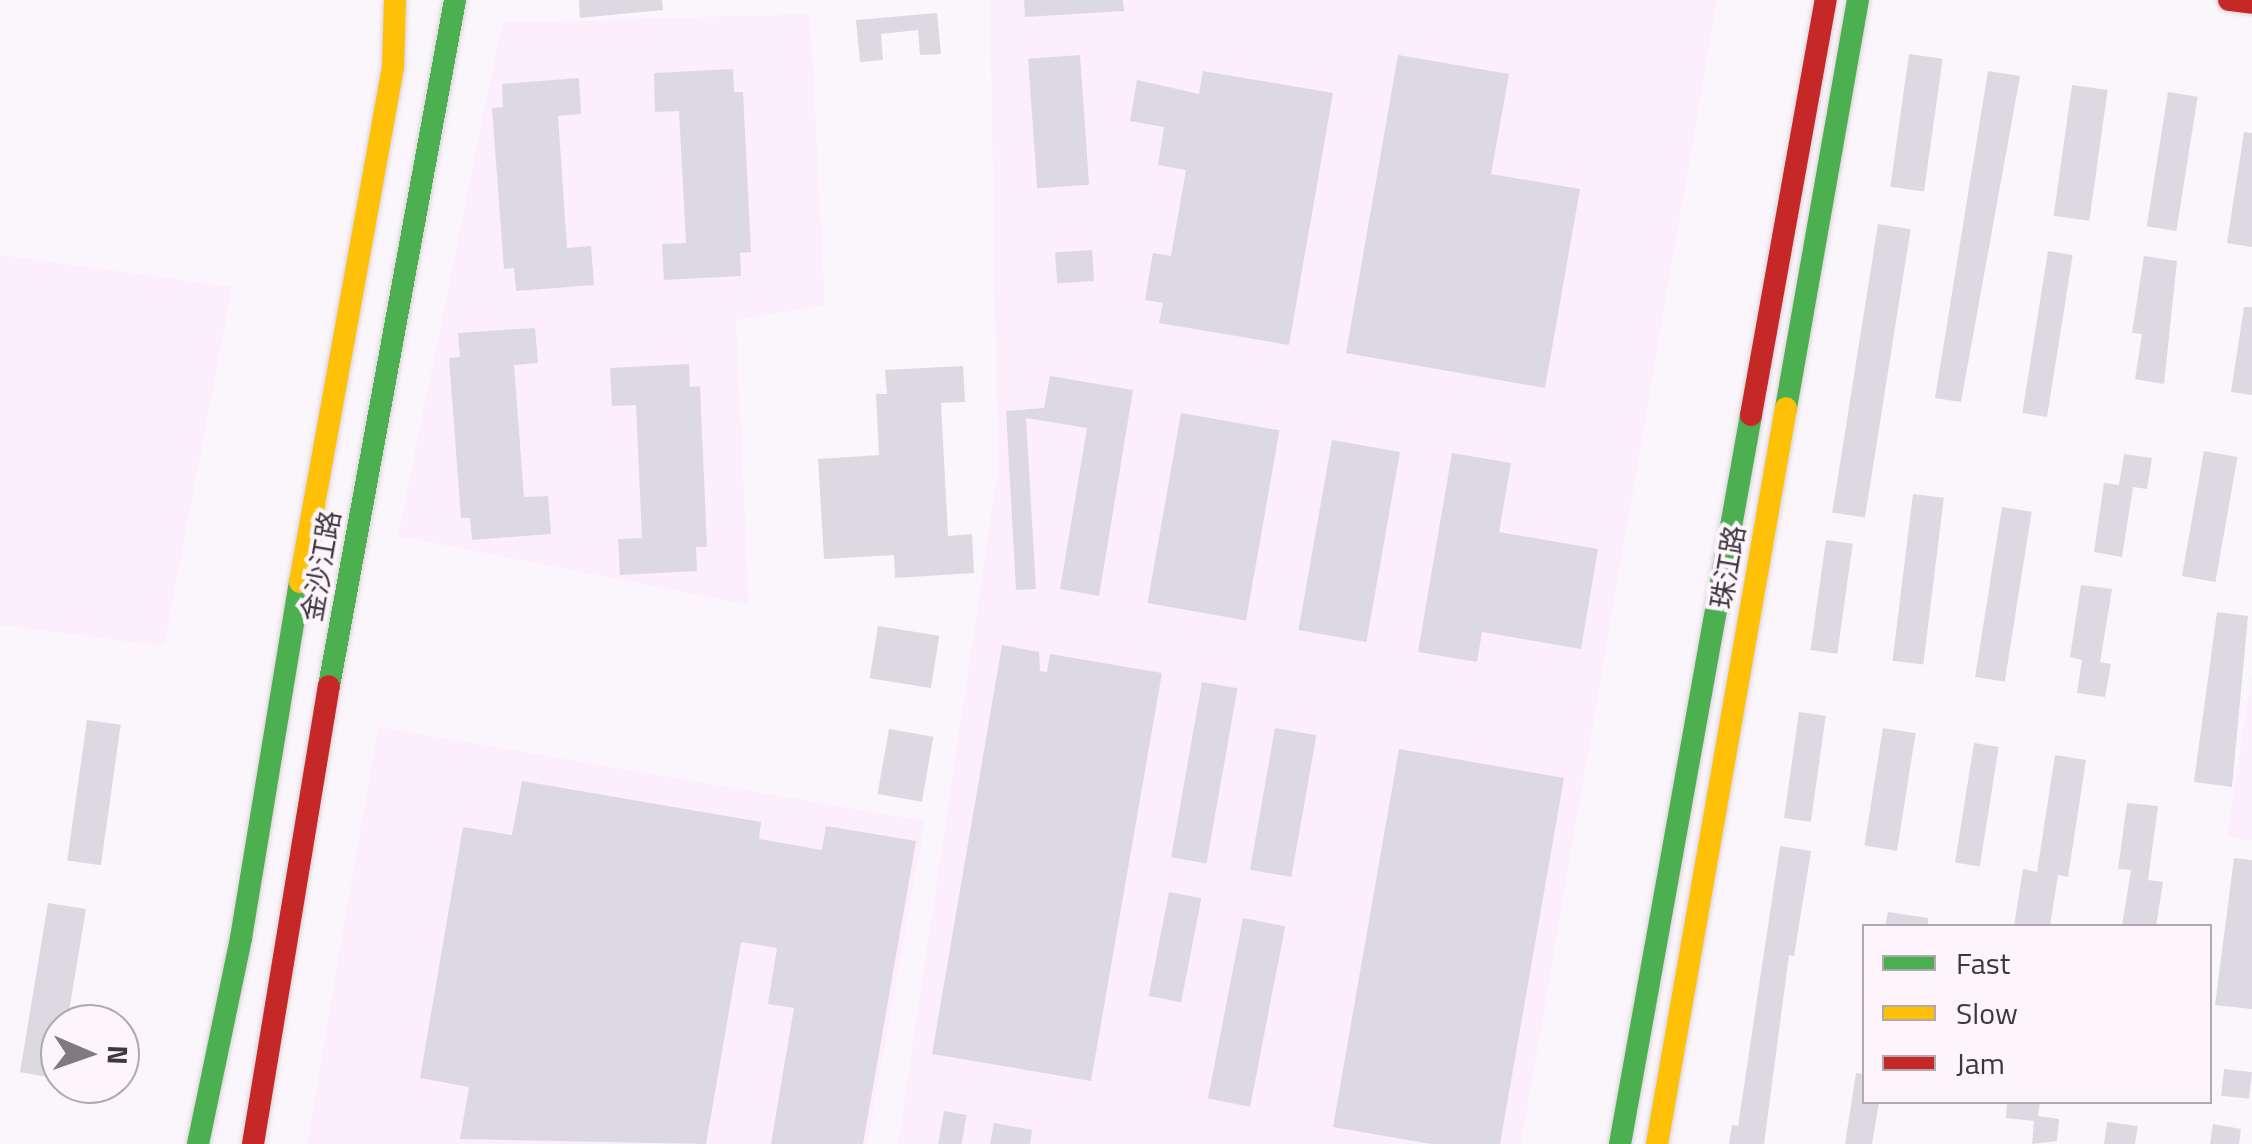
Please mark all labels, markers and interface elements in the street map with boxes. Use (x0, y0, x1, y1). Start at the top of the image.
street label: 金沙江路 (295, 508, 347, 624)
street label: 珠江路 (1704, 523, 1752, 611)
legend (1862, 924, 2212, 1104)
text: Fast (1956, 940, 2010, 986)
text: Slow (1956, 990, 2018, 1036)
north arrow (40, 1004, 140, 1104)
text: Jam (1956, 1040, 2005, 1086)
text: N (97, 1045, 140, 1065)

